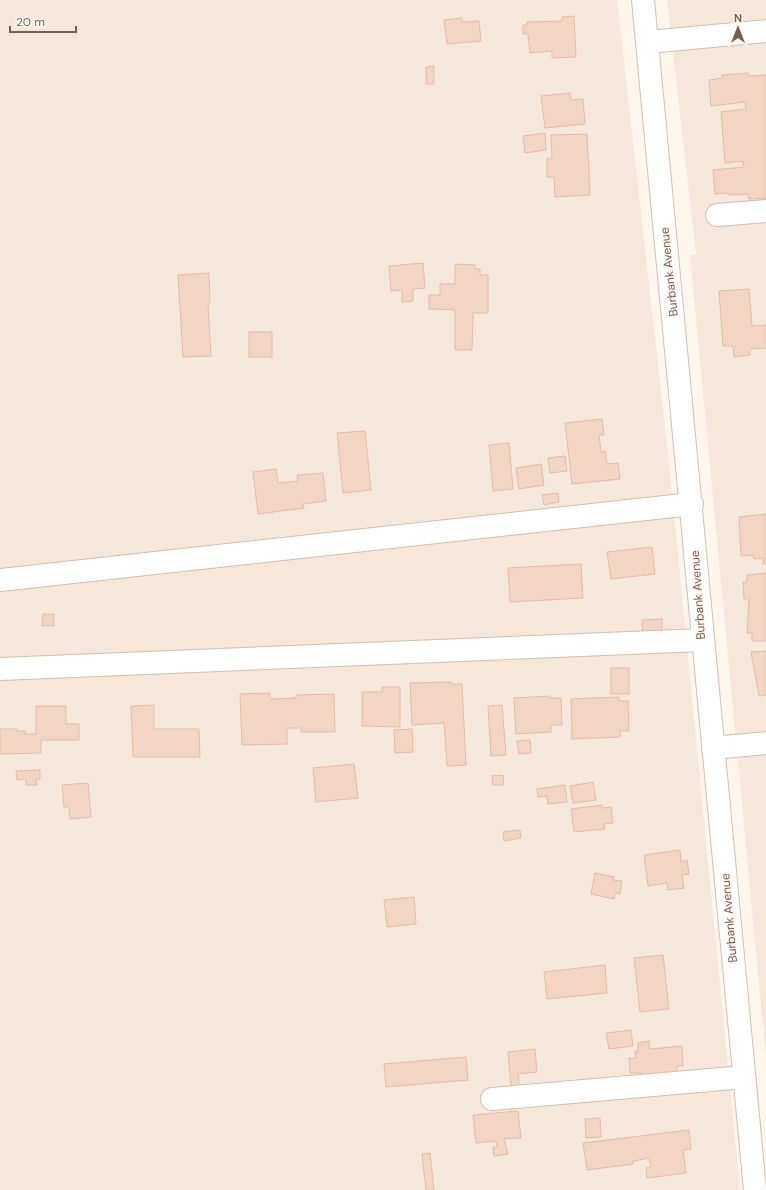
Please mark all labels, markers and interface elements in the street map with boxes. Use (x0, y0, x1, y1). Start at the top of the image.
scale bar (10, 8, 76, 34)
north arrow (718, 8, 758, 48)
text: N (734, 11, 742, 25)
text: 20 m (16, 14, 45, 30)
street label: Burbank Avenue (656, 226, 682, 317)
street label: Burbank Avenue (687, 550, 709, 640)
street label: Burbank Avenue (717, 873, 741, 963)

